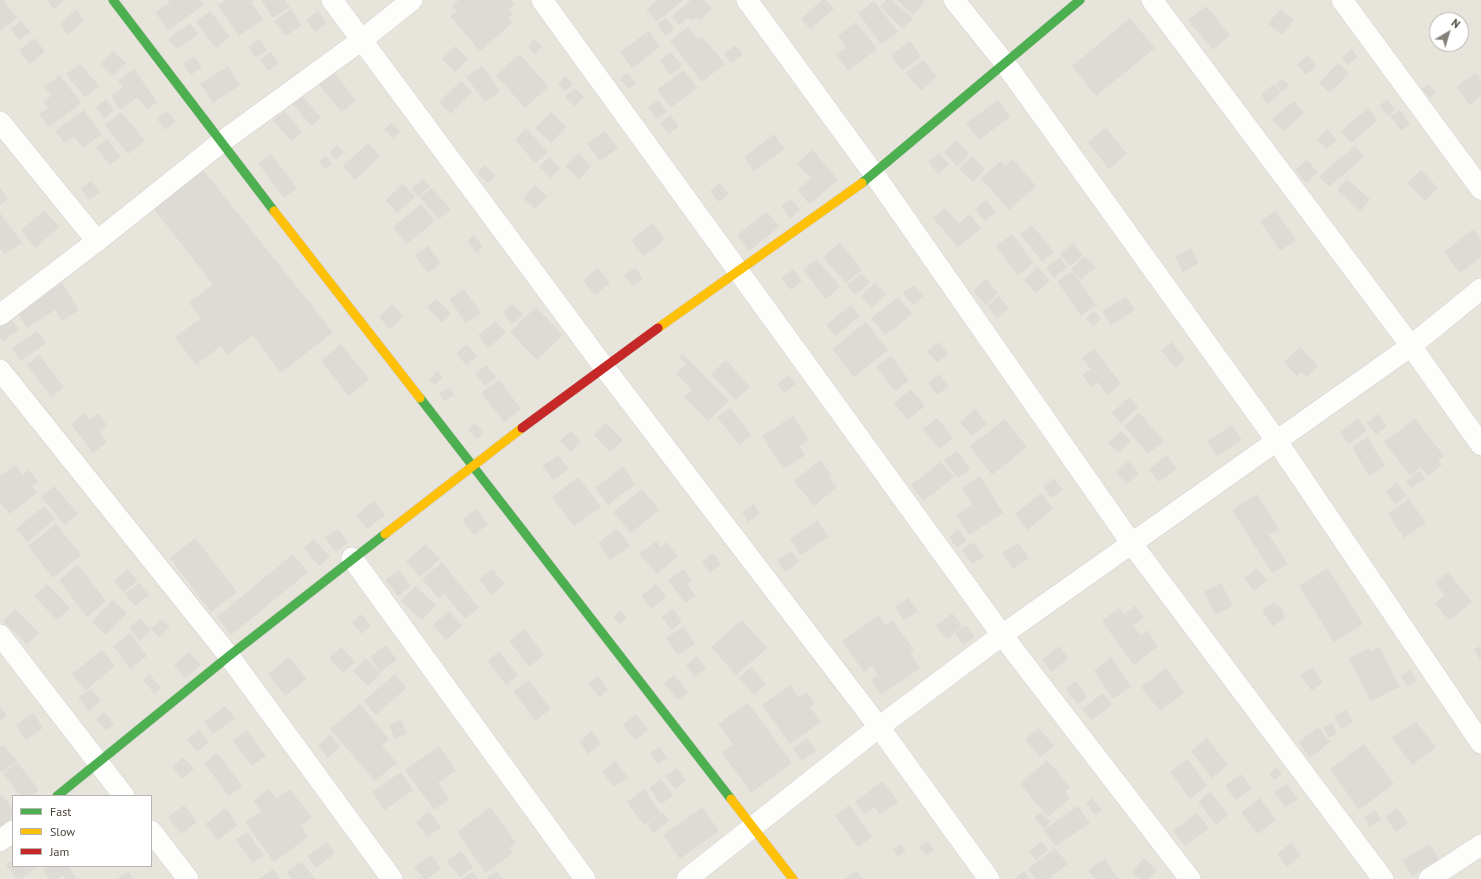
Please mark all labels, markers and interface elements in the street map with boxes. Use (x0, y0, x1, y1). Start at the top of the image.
north arrow (1429, 12, 1469, 52)
text: N (1449, 16, 1463, 31)
legend (12, 795, 152, 867)
text: Fast (50, 804, 71, 819)
text: Slow (50, 824, 75, 839)
text: Jam (50, 844, 69, 859)

